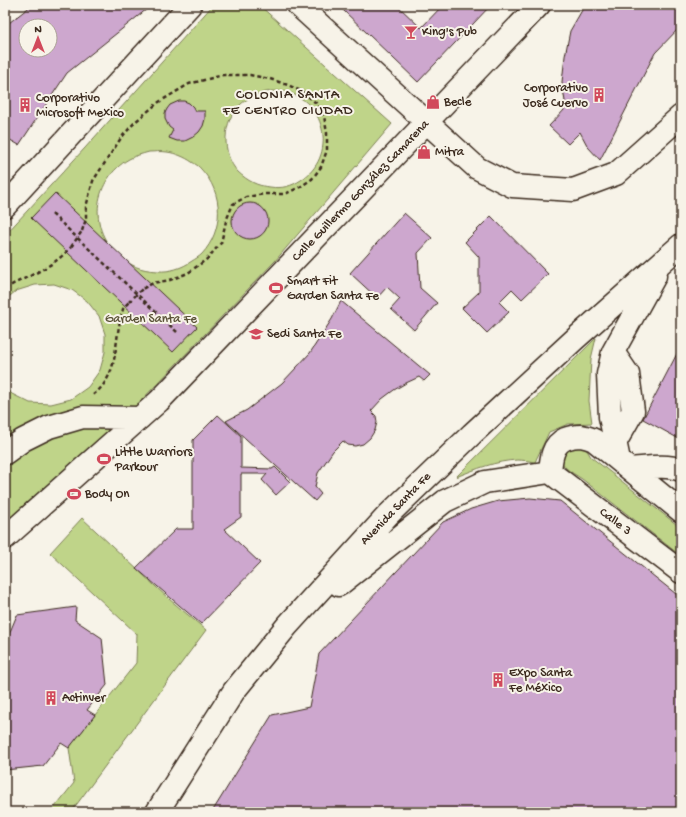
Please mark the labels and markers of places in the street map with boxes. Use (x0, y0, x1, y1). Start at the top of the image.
bar icon: King's Pub (403, 24, 419, 40)
place label: King's Pub (422, 25, 477, 40)
place label: Corporativo José Cuervo (523, 81, 588, 111)
building icon: Corporativo José Cuervo (591, 87, 607, 103)
place label: Corporativo Microsoft Mexico (36, 91, 124, 121)
shop icon: Becle (425, 94, 441, 110)
place label: Becle (443, 95, 472, 110)
building icon: Corporativo Microsoft Mexico (17, 97, 33, 113)
shop icon: Mitra (416, 144, 432, 160)
place label: Mitra (435, 145, 465, 160)
place label: Smart Fit Garden Santa Fe (287, 274, 379, 304)
sports icon: Smart Fit Garden Santa Fe (268, 280, 284, 296)
school or university icon: Sedi Santa Fe (248, 326, 264, 342)
place label: Sedi Santa Fe (267, 327, 342, 342)
place label: Little Warriors Parkour (114, 445, 193, 475)
sports icon: Little Warriors Parkour (96, 451, 112, 467)
sports icon: Body On (66, 486, 82, 502)
place label: Body On (84, 487, 130, 502)
place label: Expo Santa Fe México (508, 666, 573, 696)
building icon: Expo Santa Fe México (490, 672, 506, 688)
building icon: Actinver (43, 690, 59, 706)
place label: Actinver (62, 691, 107, 706)

